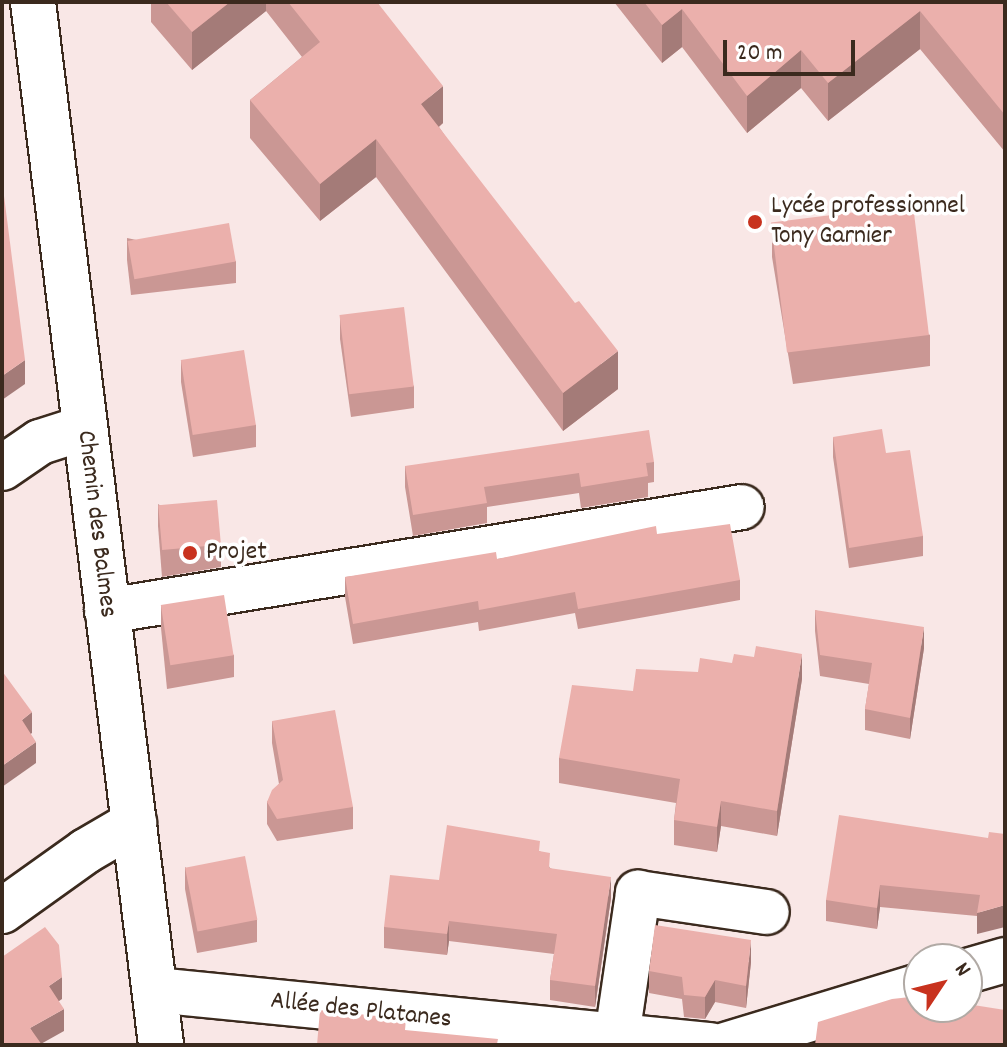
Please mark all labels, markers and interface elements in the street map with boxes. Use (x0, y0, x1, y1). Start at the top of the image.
scale bar (727, 24, 859, 74)
text: 20 m (737, 37, 783, 71)
place label: Lycée professionnel Tony Garnier (771, 191, 965, 252)
marker: Lycée professionnel Tony Garnier (746, 213, 764, 231)
street label: Chemin des Balmes (69, 429, 123, 619)
place label: Projet (206, 537, 267, 569)
marker: Projet (181, 544, 199, 562)
north arrow (903, 943, 983, 1023)
text: N (946, 957, 977, 983)
street label: Allée des Platanes (269, 986, 453, 1036)

